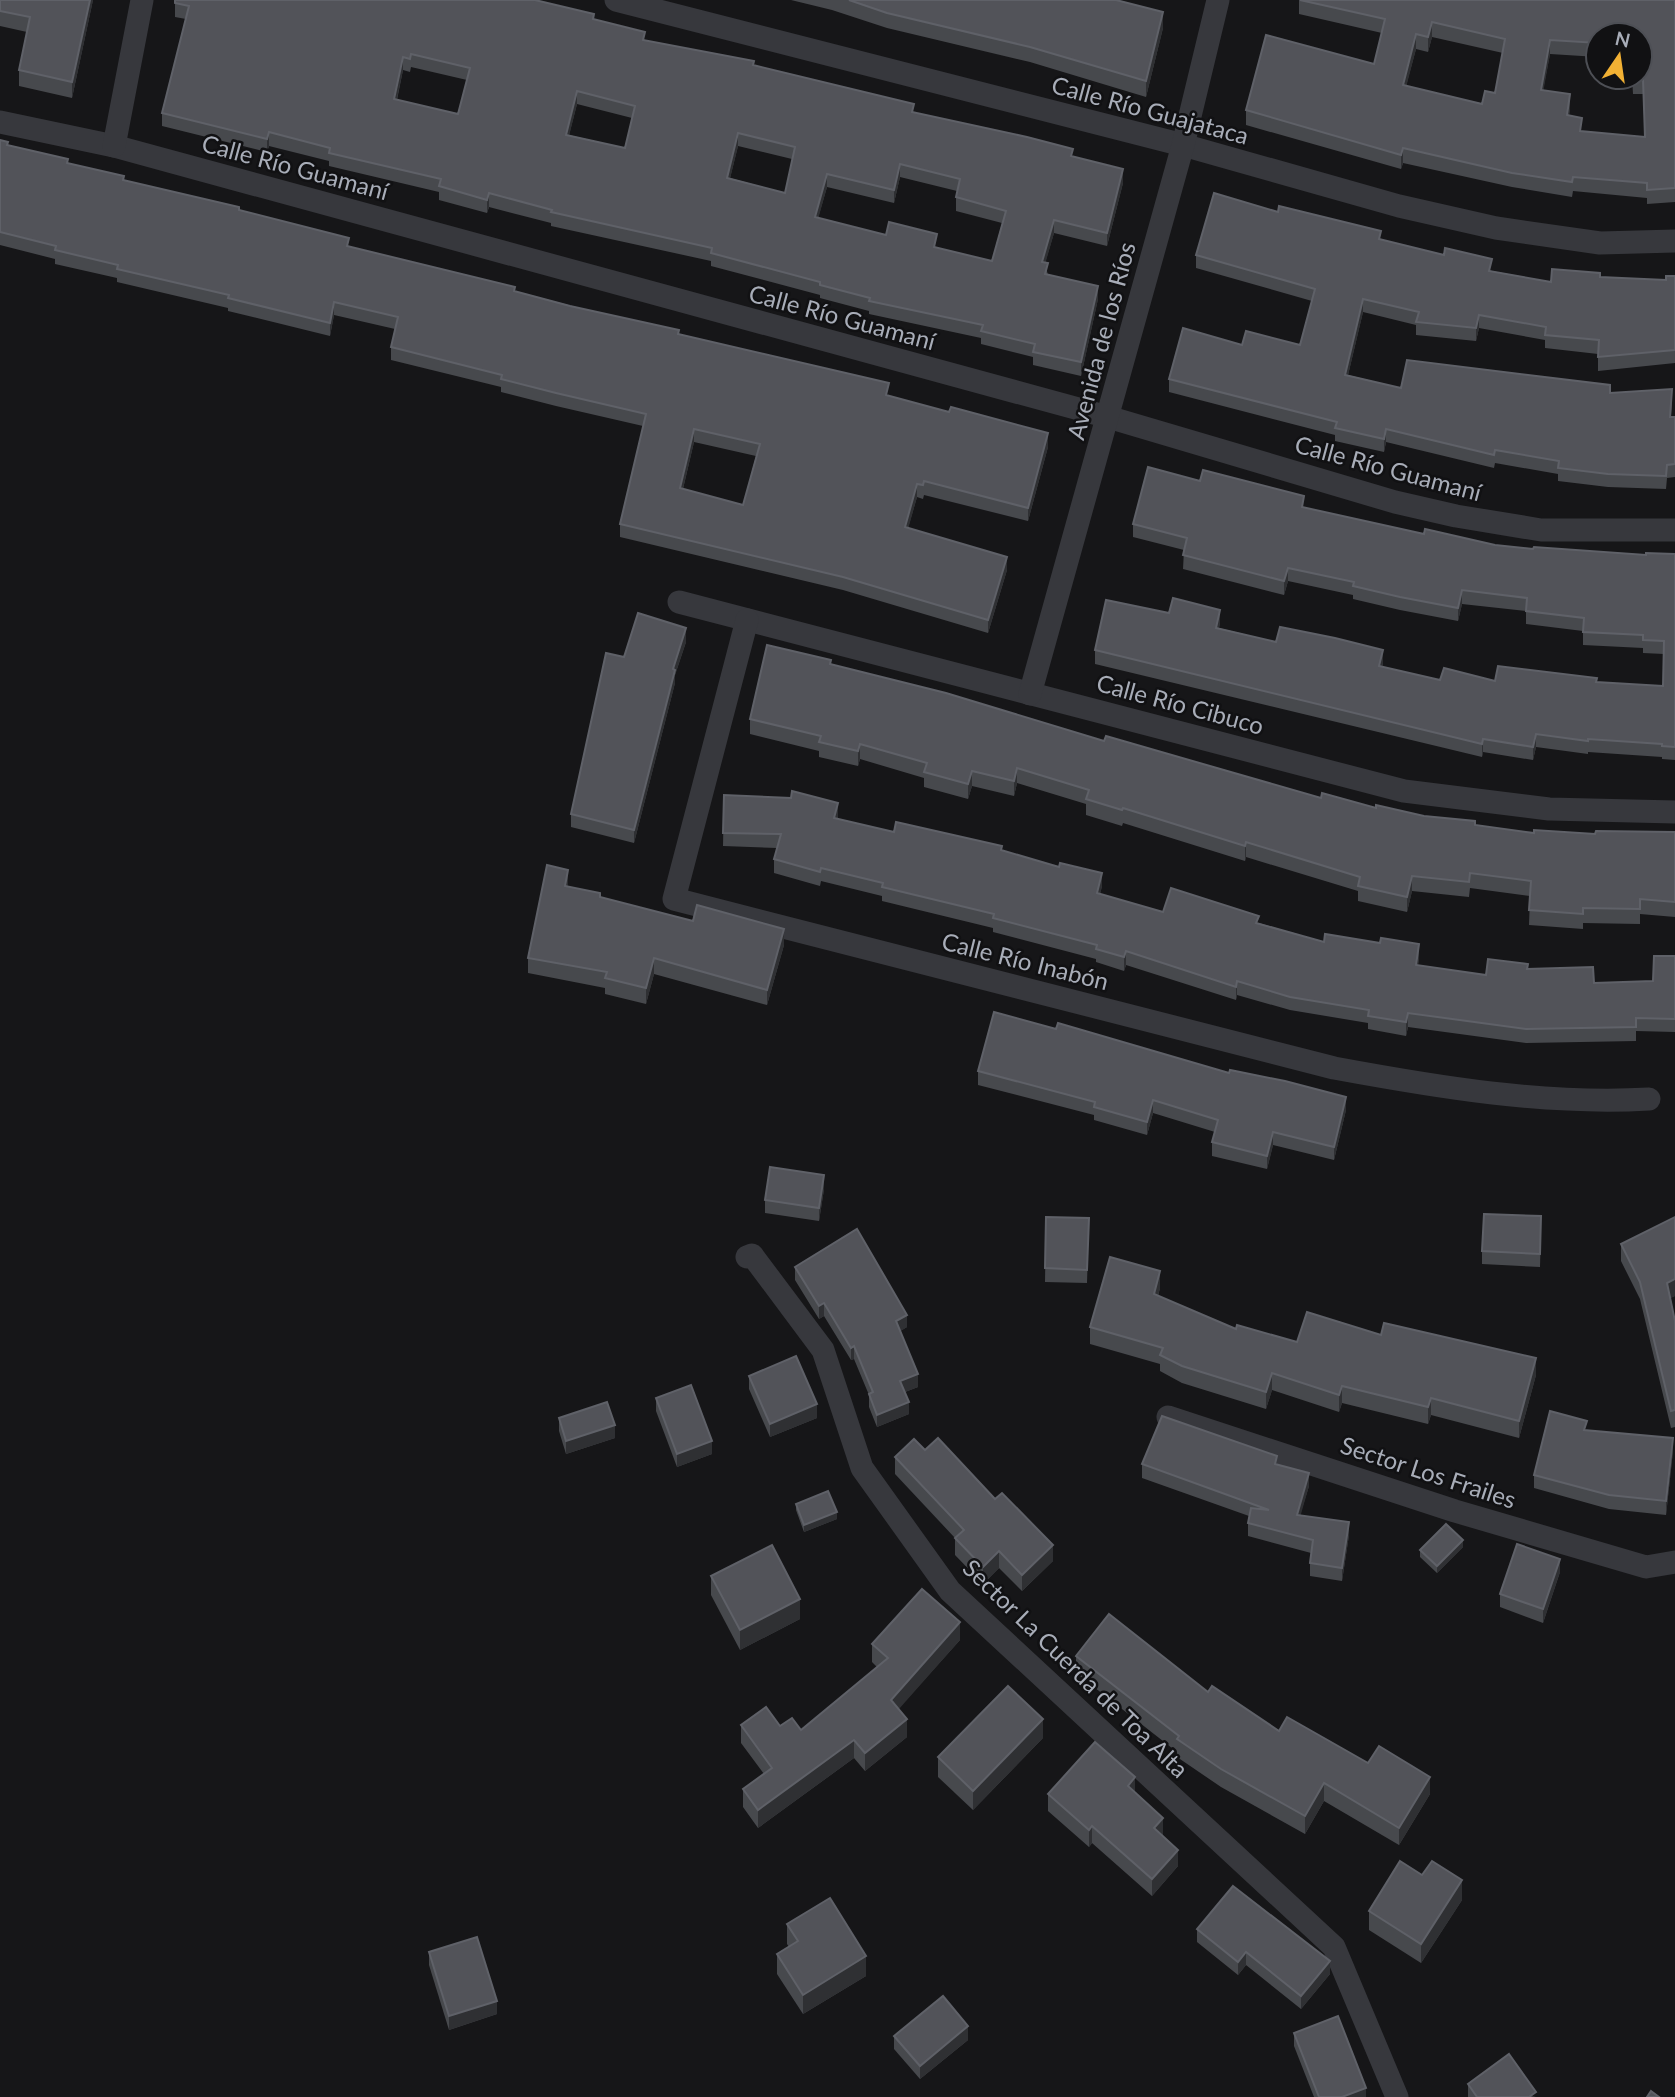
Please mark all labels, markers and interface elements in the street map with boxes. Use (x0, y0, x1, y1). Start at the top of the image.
north arrow (1584, 21, 1654, 91)
text: N (1613, 26, 1633, 52)
street label: Calle Río Guajataca (1049, 69, 1252, 150)
street label: Calle Río Guamaní (199, 128, 393, 206)
street label: Avenida de los Ríos (1060, 239, 1141, 443)
street label: Calle Río Guamaní (746, 278, 940, 356)
street label: Calle Río Guamaní (1292, 429, 1486, 507)
street label: Calle Río Cibuco (1094, 667, 1267, 740)
street label: Calle Río Inabón (939, 926, 1112, 995)
street label: Sector Los Frailes (1337, 1430, 1520, 1514)
street label: Sector La Cuerda de Toa Alta (957, 1553, 1195, 1783)

